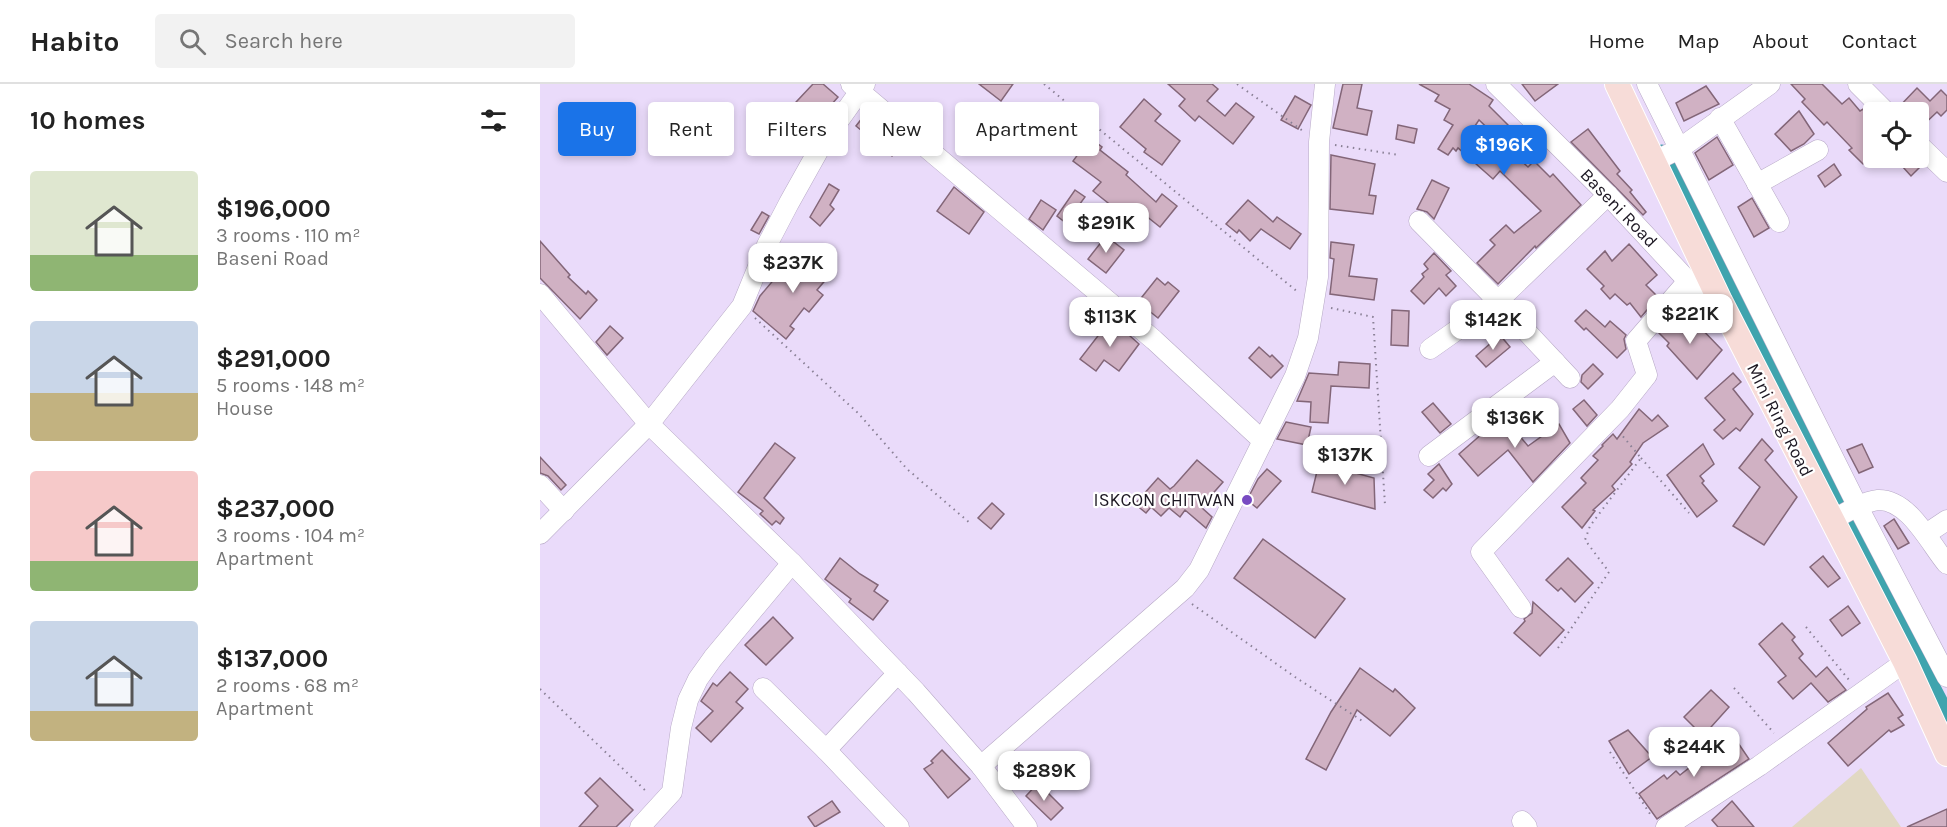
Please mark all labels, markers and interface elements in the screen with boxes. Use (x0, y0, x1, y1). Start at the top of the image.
search box (155, 14, 575, 68)
text: Habito (30, 25, 119, 58)
icon: search (176, 25, 209, 58)
text: Search here (224, 28, 343, 54)
text: Home (1589, 29, 1645, 53)
text: Map (1678, 29, 1719, 53)
text: About (1752, 29, 1809, 53)
text: Contact (1842, 29, 1917, 53)
chip: Buy (558, 102, 636, 156)
chip: Rent (648, 102, 734, 156)
chip: Filters (746, 102, 848, 156)
chip: New (860, 102, 943, 156)
chip: Apartment (955, 102, 1099, 156)
map controls (1863, 102, 1929, 168)
button: locate (1863, 102, 1929, 168)
icon: filters (477, 104, 510, 137)
text: 10 homes (30, 105, 145, 136)
pin: $196K (1462, 125, 1546, 176)
text: $196K (1475, 133, 1533, 156)
street label: Baseni Road (1576, 164, 1662, 252)
text: $196,000 (216, 193, 331, 224)
icon: home (78, 195, 150, 267)
pin: $291K (1064, 203, 1148, 254)
text: $291K (1077, 211, 1135, 234)
text: 3 rooms · 110 m² (216, 224, 361, 247)
pin: $237K (751, 243, 835, 294)
text: Baseni Road (216, 247, 329, 270)
text: $237K (762, 251, 824, 274)
pin: $221K (1648, 294, 1732, 345)
pin: $113K (1068, 297, 1152, 348)
pin: $142K (1451, 300, 1535, 351)
text: $221K (1661, 302, 1719, 325)
text: $113K (1083, 305, 1137, 328)
text: $142K (1464, 308, 1522, 331)
text: $291,000 (216, 343, 331, 374)
icon: home (78, 345, 150, 417)
street label: Mini Ring Road (1742, 360, 1818, 480)
text: 5 rooms · 148 m² (216, 374, 365, 397)
text: House (216, 397, 273, 420)
pin: $136K (1473, 398, 1557, 449)
text: $136K (1486, 406, 1544, 429)
pin: $137K (1303, 435, 1387, 486)
text: $137K (1317, 443, 1373, 466)
place label: ISKCON CHITWAN (1094, 489, 1235, 511)
text: $237,000 (216, 493, 335, 524)
marker: ISKCON CHITWAN (1240, 493, 1254, 507)
icon: home (78, 495, 150, 567)
text: 3 rooms · 104 m² (216, 524, 365, 547)
text: Apartment (216, 547, 314, 570)
text: $137,000 (216, 643, 328, 674)
icon: home (78, 645, 150, 717)
text: 2 rooms · 68 m² (216, 674, 359, 697)
text: Apartment (216, 697, 314, 720)
pin: $244K (1652, 727, 1736, 778)
text: $244K (1663, 735, 1725, 758)
pin: $289K (1002, 751, 1086, 802)
text: $289K (1012, 759, 1076, 782)

